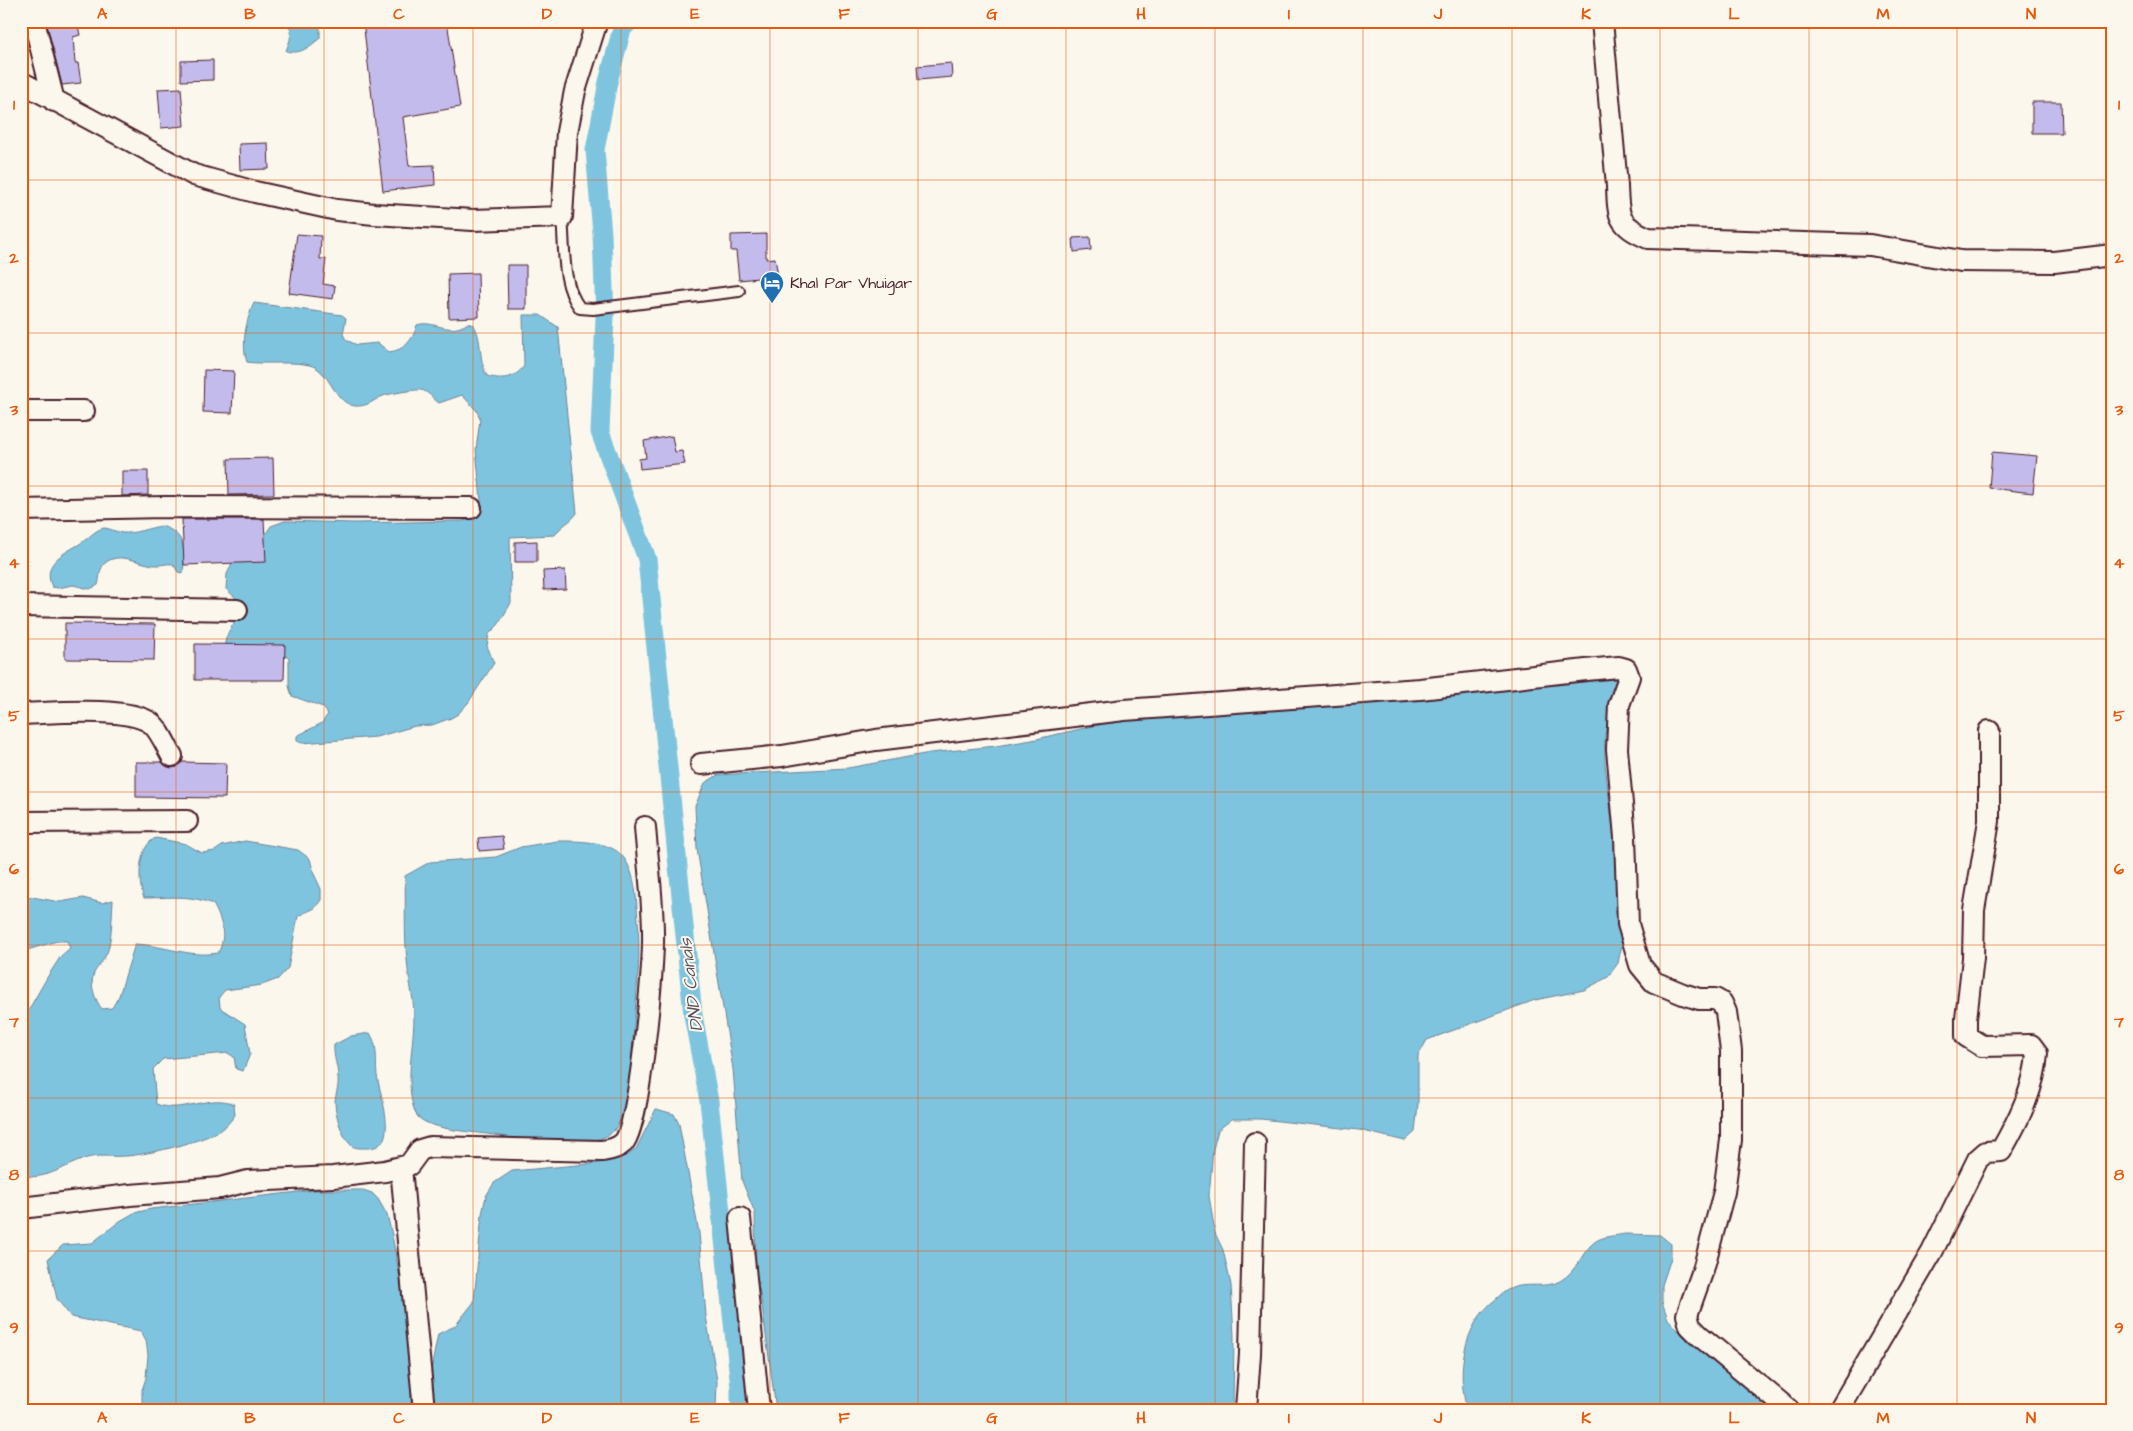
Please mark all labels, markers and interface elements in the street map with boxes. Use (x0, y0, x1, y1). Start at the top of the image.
text: A (97, 3, 108, 25)
text: B (244, 3, 256, 25)
text: C (393, 3, 405, 25)
text: D (542, 3, 553, 25)
text: E (690, 3, 700, 25)
text: F (838, 3, 850, 25)
text: G (986, 3, 998, 25)
text: H (1136, 3, 1146, 25)
text: I (1288, 3, 1290, 25)
text: J (1433, 3, 1443, 25)
text: K (1581, 3, 1591, 25)
text: L (1728, 3, 1740, 25)
text: M (1876, 3, 1890, 25)
text: N (2026, 3, 2036, 25)
text: 1 (13, 94, 16, 116)
text: 1 (2118, 94, 2121, 116)
text: 2 (8, 247, 19, 269)
text: 2 (2113, 247, 2124, 269)
hotel icon: Khal Par Vhuigar (759, 270, 785, 304)
place label: Khal Par Vhuigar (790, 272, 912, 295)
text: 3 (9, 399, 19, 421)
text: 3 (2114, 399, 2124, 421)
text: 4 (9, 552, 20, 574)
text: 4 (2114, 552, 2125, 574)
text: 5 (8, 705, 20, 727)
text: 5 (2113, 705, 2125, 727)
text: 6 (9, 858, 19, 880)
text: 6 (2114, 858, 2124, 880)
water label: DND Canals (673, 936, 709, 1033)
text: 7 (8, 1011, 19, 1033)
text: 7 (2113, 1011, 2124, 1033)
text: 8 (9, 1164, 20, 1186)
text: 8 (2114, 1164, 2125, 1186)
text: 9 (9, 1317, 19, 1339)
text: 9 (2114, 1317, 2124, 1339)
text: A (97, 1407, 108, 1429)
text: B (244, 1407, 256, 1429)
text: C (393, 1407, 405, 1429)
text: D (542, 1407, 553, 1429)
text: E (690, 1407, 700, 1429)
text: F (838, 1407, 850, 1429)
text: G (986, 1407, 998, 1429)
text: H (1136, 1407, 1146, 1429)
text: I (1288, 1407, 1290, 1429)
text: J (1433, 1407, 1443, 1429)
text: K (1581, 1407, 1591, 1429)
text: L (1728, 1407, 1740, 1429)
text: M (1876, 1407, 1890, 1429)
text: N (2026, 1407, 2036, 1429)

